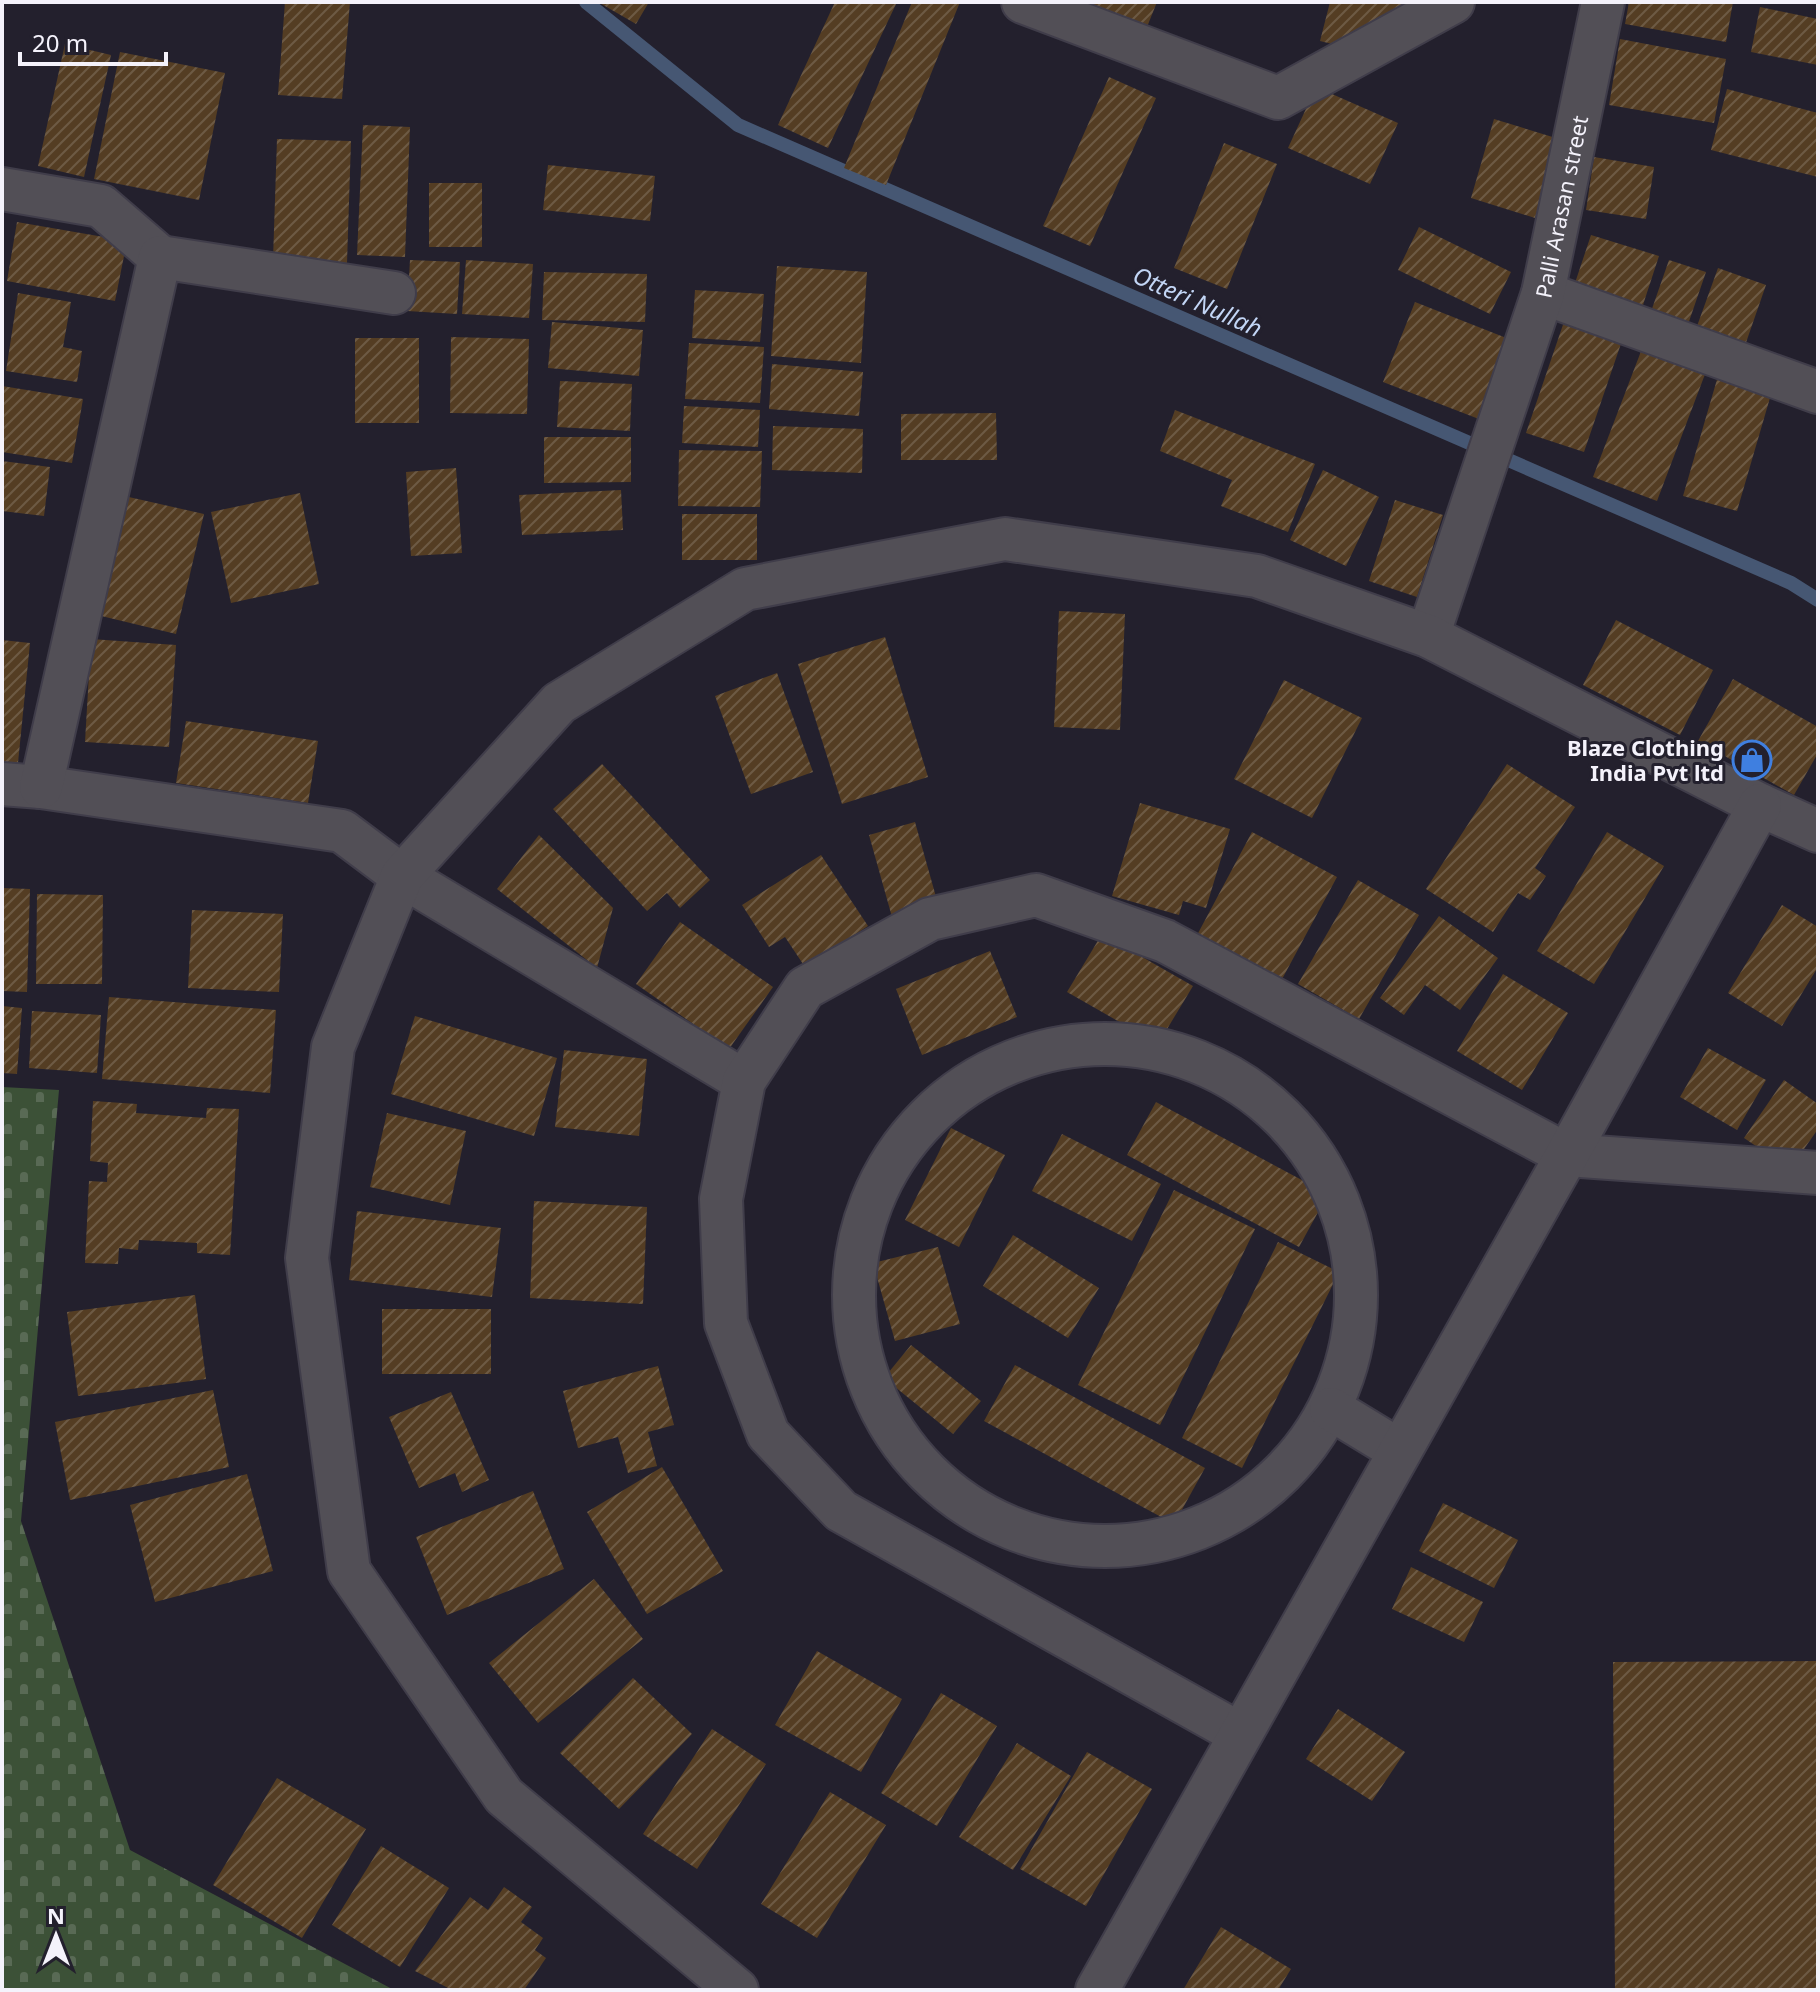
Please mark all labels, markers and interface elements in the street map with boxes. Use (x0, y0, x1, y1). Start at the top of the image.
scale bar (20, 16, 166, 66)
text: 20 m (32, 26, 88, 59)
street label: Palli Arasan street (1527, 113, 1594, 301)
water label: Otteri Nullah (1128, 258, 1268, 344)
place label: Blaze Clothing India Pvt ltd (1567, 732, 1724, 787)
shop icon: Blaze Clothing India Pvt ltd (1731, 739, 1773, 781)
north arrow (16, 1896, 96, 1976)
text: N (47, 1900, 65, 1930)

